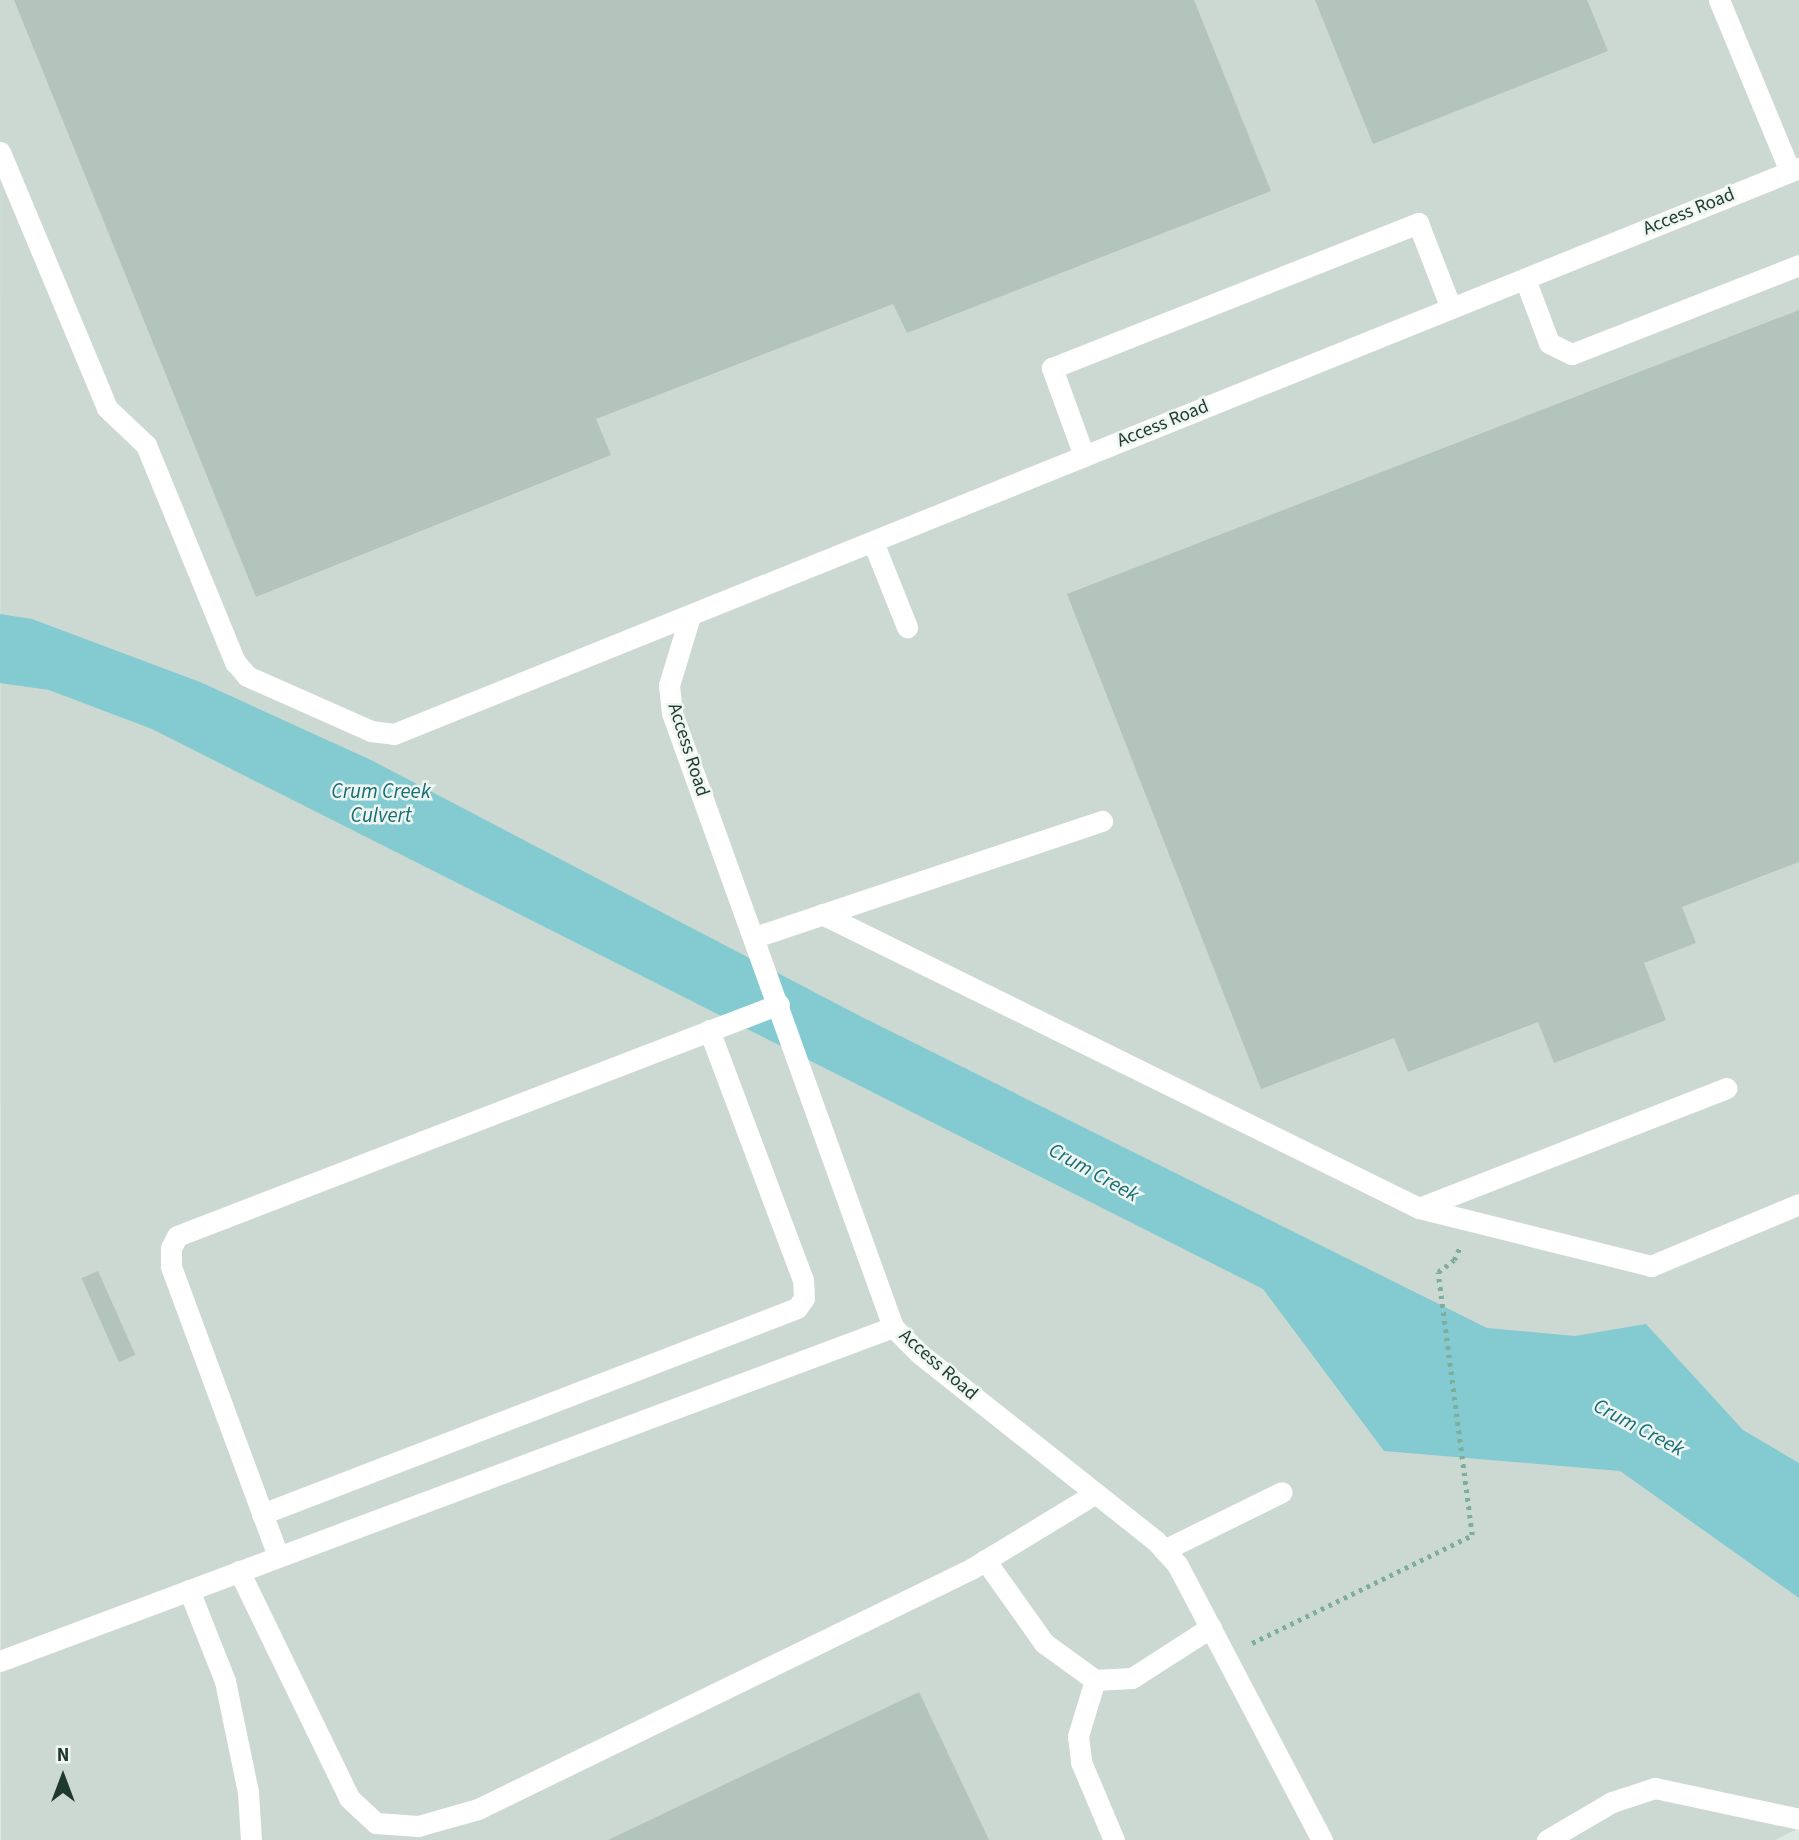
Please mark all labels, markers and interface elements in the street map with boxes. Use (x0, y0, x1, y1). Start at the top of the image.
street label: Access Road (1640, 183, 1738, 241)
street label: Access Road (1114, 395, 1212, 453)
street label: Access Road (662, 700, 714, 800)
water label: Crum Creek Culvert (331, 778, 431, 828)
water label: Crum Creek (1044, 1137, 1144, 1207)
street label: Access Road (894, 1325, 982, 1405)
water label: Crum Creek (1589, 1393, 1689, 1461)
north arrow (28, 1742, 98, 1812)
text: N (57, 1742, 69, 1769)

